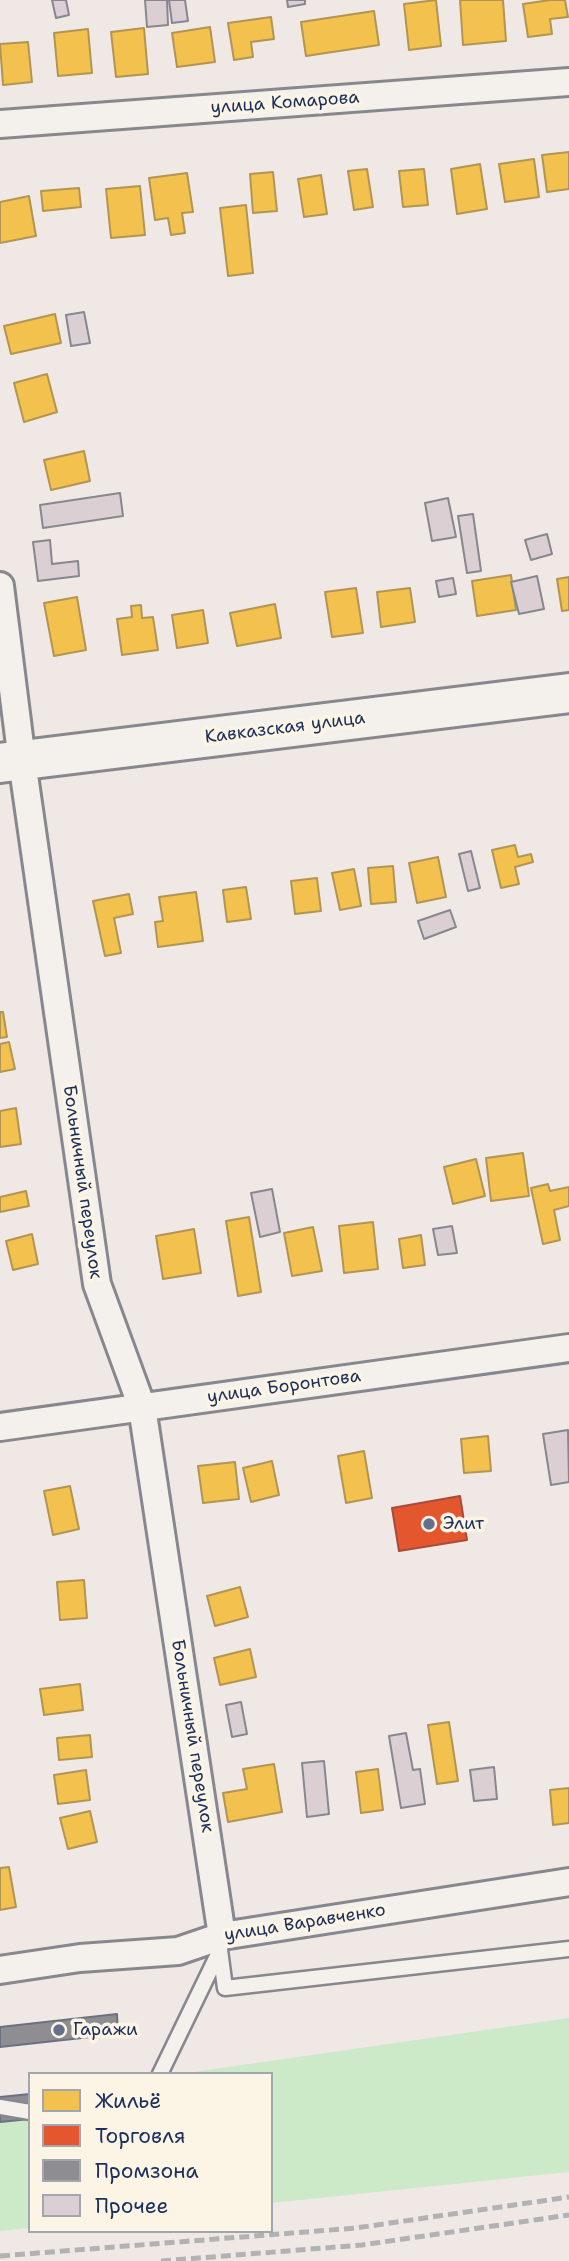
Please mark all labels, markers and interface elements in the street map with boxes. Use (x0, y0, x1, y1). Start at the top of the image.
street label: улица Комарова (210, 87, 360, 119)
street label: Кавказская улица (204, 707, 366, 749)
street label: Больничный переулок (58, 1084, 106, 1280)
street label: улица Боронтова (206, 1366, 362, 1408)
place label: Элит (443, 1513, 484, 1535)
marker: Элит (421, 1516, 437, 1532)
street label: Больничный переулок (166, 1638, 218, 1834)
street label: улица Варавченко (223, 1900, 387, 1946)
place label: Гаражи (73, 2019, 138, 2041)
marker: Гаражи (51, 2022, 67, 2038)
legend (28, 2072, 273, 2233)
text: Жильё (95, 2087, 161, 2115)
text: Торговля (95, 2122, 185, 2150)
text: Промзона (95, 2157, 198, 2185)
text: Прочее (95, 2192, 168, 2220)

